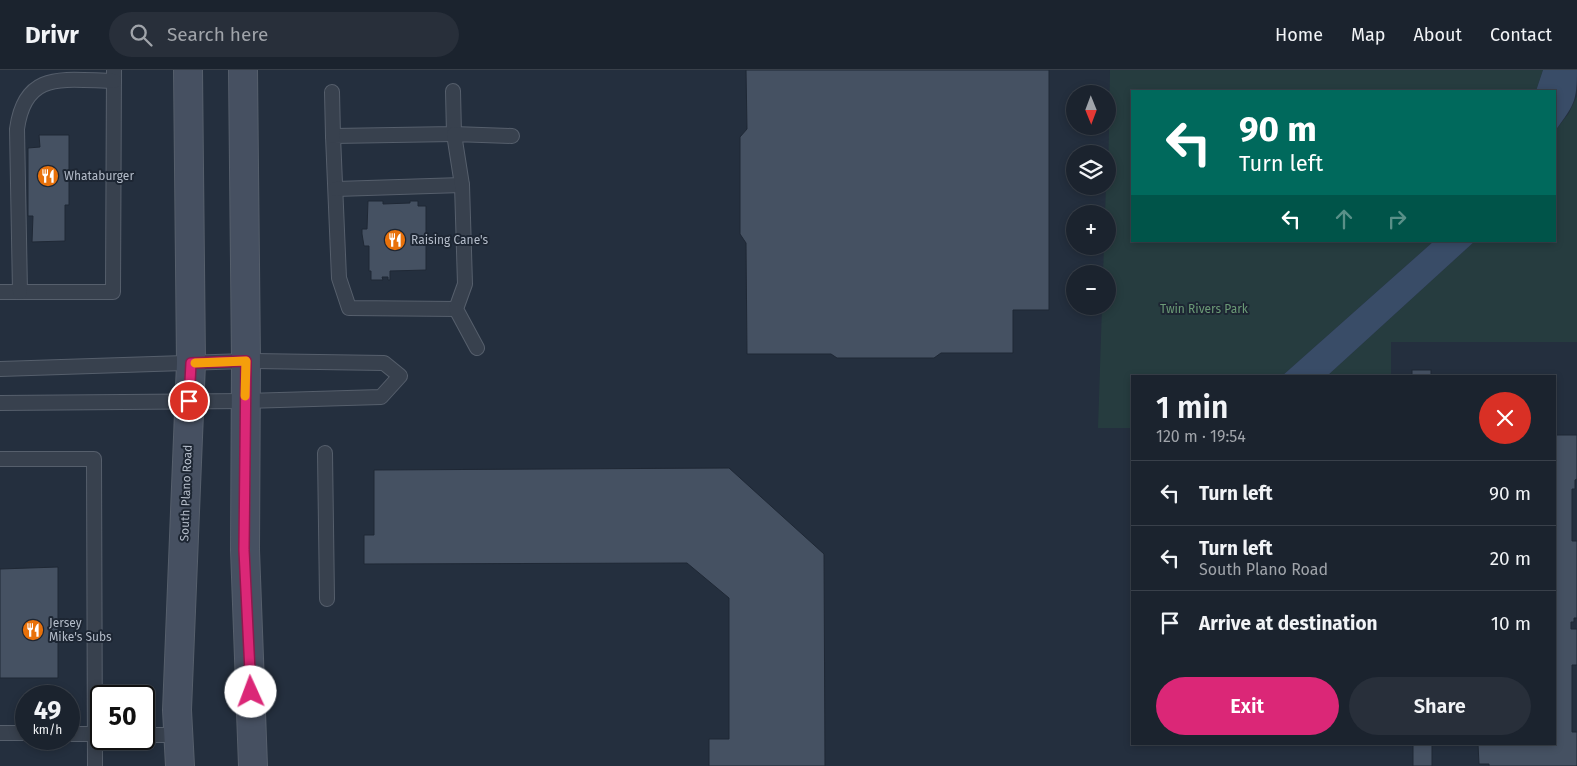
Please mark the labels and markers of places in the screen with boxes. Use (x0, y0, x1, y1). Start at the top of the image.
restaurant icon: Whataburger (36, 164, 60, 188)
place label: Whataburger (64, 169, 134, 183)
restaurant icon: Raising Cane's (383, 228, 407, 252)
place label: Raising Cane's (411, 233, 489, 247)
pin (168, 380, 210, 422)
place label: Jersey Mike's Subs (49, 616, 112, 644)
restaurant icon: Jersey Mike's Subs (21, 618, 45, 642)

